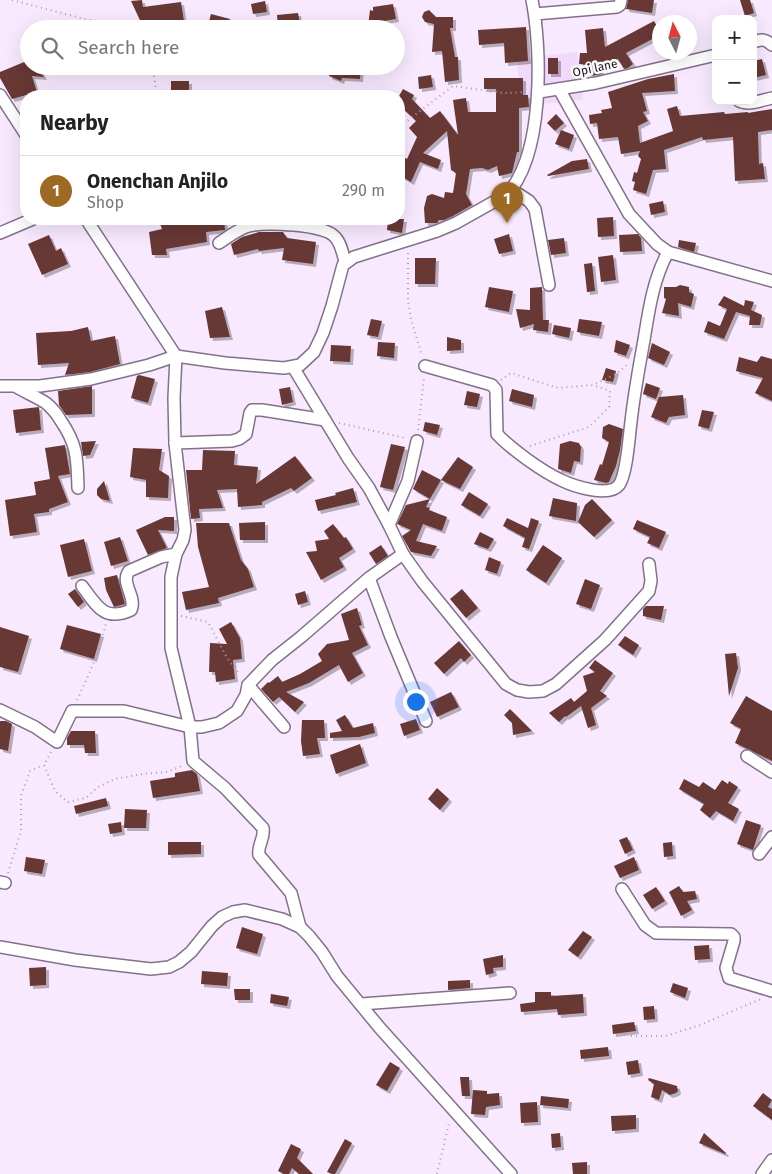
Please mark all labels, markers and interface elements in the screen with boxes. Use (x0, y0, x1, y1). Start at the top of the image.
north arrow (652, 15, 697, 60)
map controls (712, 15, 757, 105)
button: + (712, 15, 757, 60)
search box (20, 20, 405, 75)
icon: search (38, 34, 66, 62)
text: Search here (78, 36, 179, 59)
street label: Opi lane (571, 56, 619, 80)
button: − (712, 60, 757, 105)
text: Nearby (40, 110, 108, 136)
text: Onenchan Anjilo (87, 170, 228, 193)
text: 1 (52, 181, 60, 200)
text: 290 m (342, 181, 385, 200)
pin: 1 (491, 182, 523, 223)
text: Shop (87, 193, 124, 212)
your location (403, 689, 429, 715)

